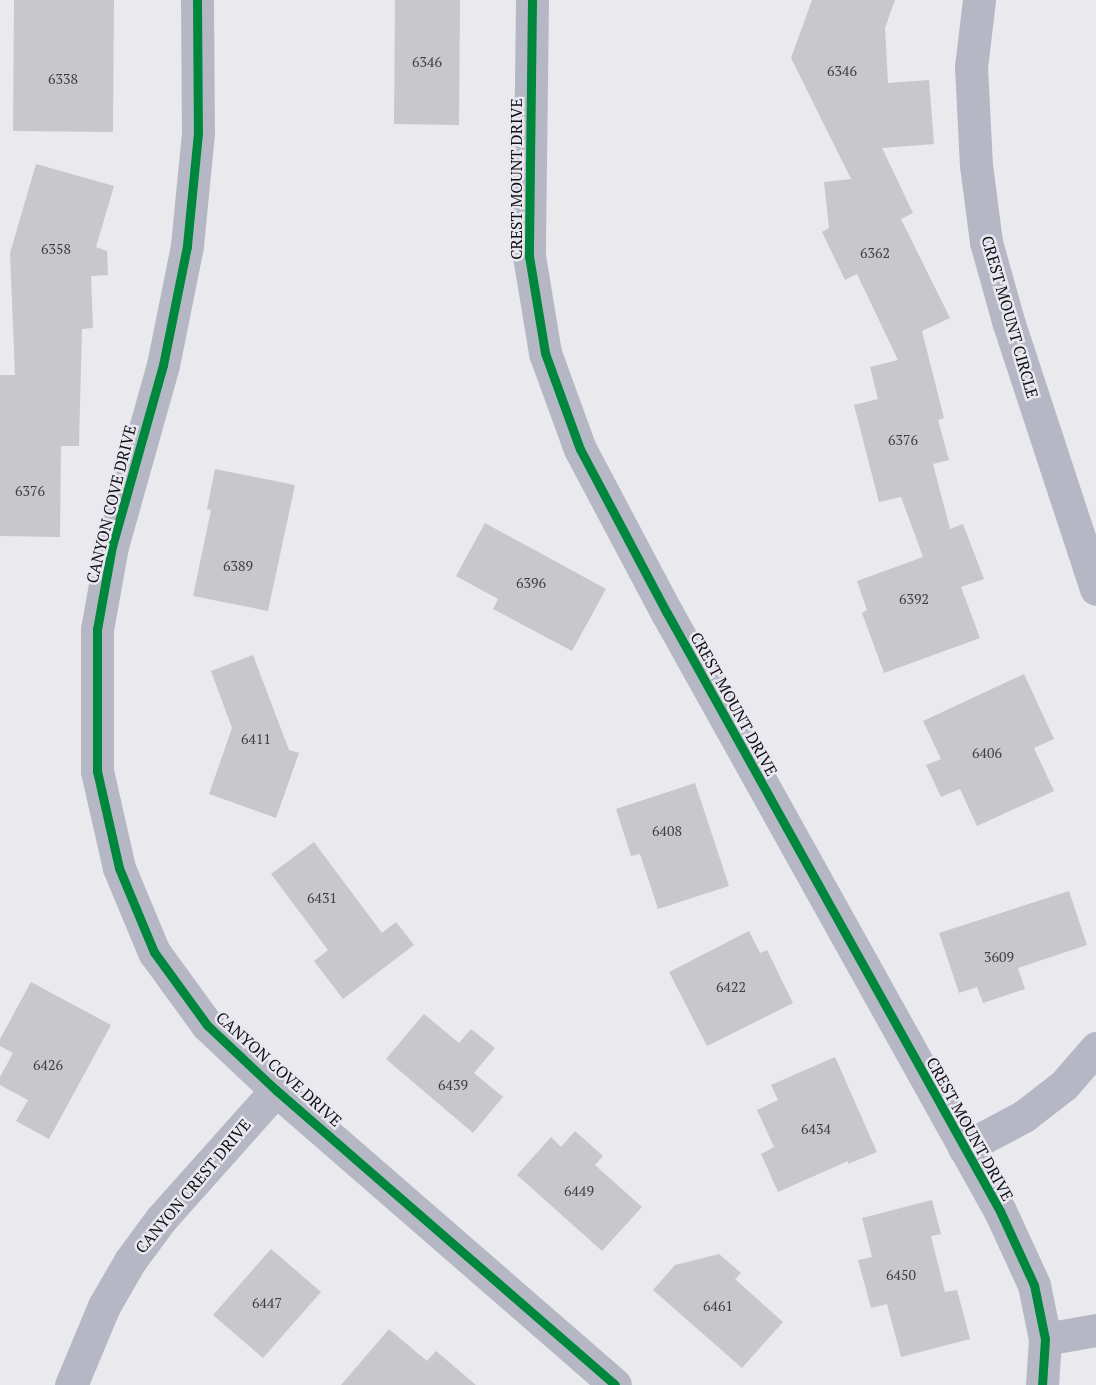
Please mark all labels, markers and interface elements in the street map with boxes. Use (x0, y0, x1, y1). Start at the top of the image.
house number: 6346 (412, 54, 442, 70)
house number: 6346 (827, 63, 857, 79)
house number: 6338 (48, 71, 78, 87)
street label: CREST MOUNT DRIVE (506, 98, 526, 260)
street label: CREST MOUNT CIRCLE (978, 234, 1042, 400)
house number: 6358 (41, 241, 71, 257)
house number: 6362 (860, 245, 890, 261)
street label: CANYON COVE DRIVE (82, 423, 140, 585)
house number: 6376 (888, 432, 918, 448)
house number: 6376 (15, 483, 45, 499)
house number: 6389 (223, 558, 253, 574)
house number: 6396 (516, 575, 546, 591)
house number: 6392 (899, 591, 929, 607)
street label: CREST MOUNT DRIVE (686, 629, 782, 779)
house number: 6411 (241, 731, 271, 747)
house number: 6406 (972, 745, 1002, 761)
house number: 6408 (652, 823, 682, 839)
house number: 6431 (307, 890, 337, 906)
house number: 3609 (984, 949, 1014, 965)
house number: 6422 (716, 979, 746, 995)
street label: CANYON COVE DRIVE (212, 1008, 346, 1130)
street label: CREST MOUNT DRIVE (922, 1054, 1018, 1204)
house number: 6426 (33, 1057, 63, 1073)
house number: 6439 (438, 1077, 468, 1093)
street label: CANYON CREST DRIVE (131, 1115, 255, 1257)
house number: 6434 (801, 1121, 831, 1137)
house number: 6449 (564, 1183, 594, 1199)
house number: 6450 (886, 1267, 916, 1283)
house number: 6447 (252, 1295, 282, 1311)
house number: 6461 (703, 1298, 733, 1314)

